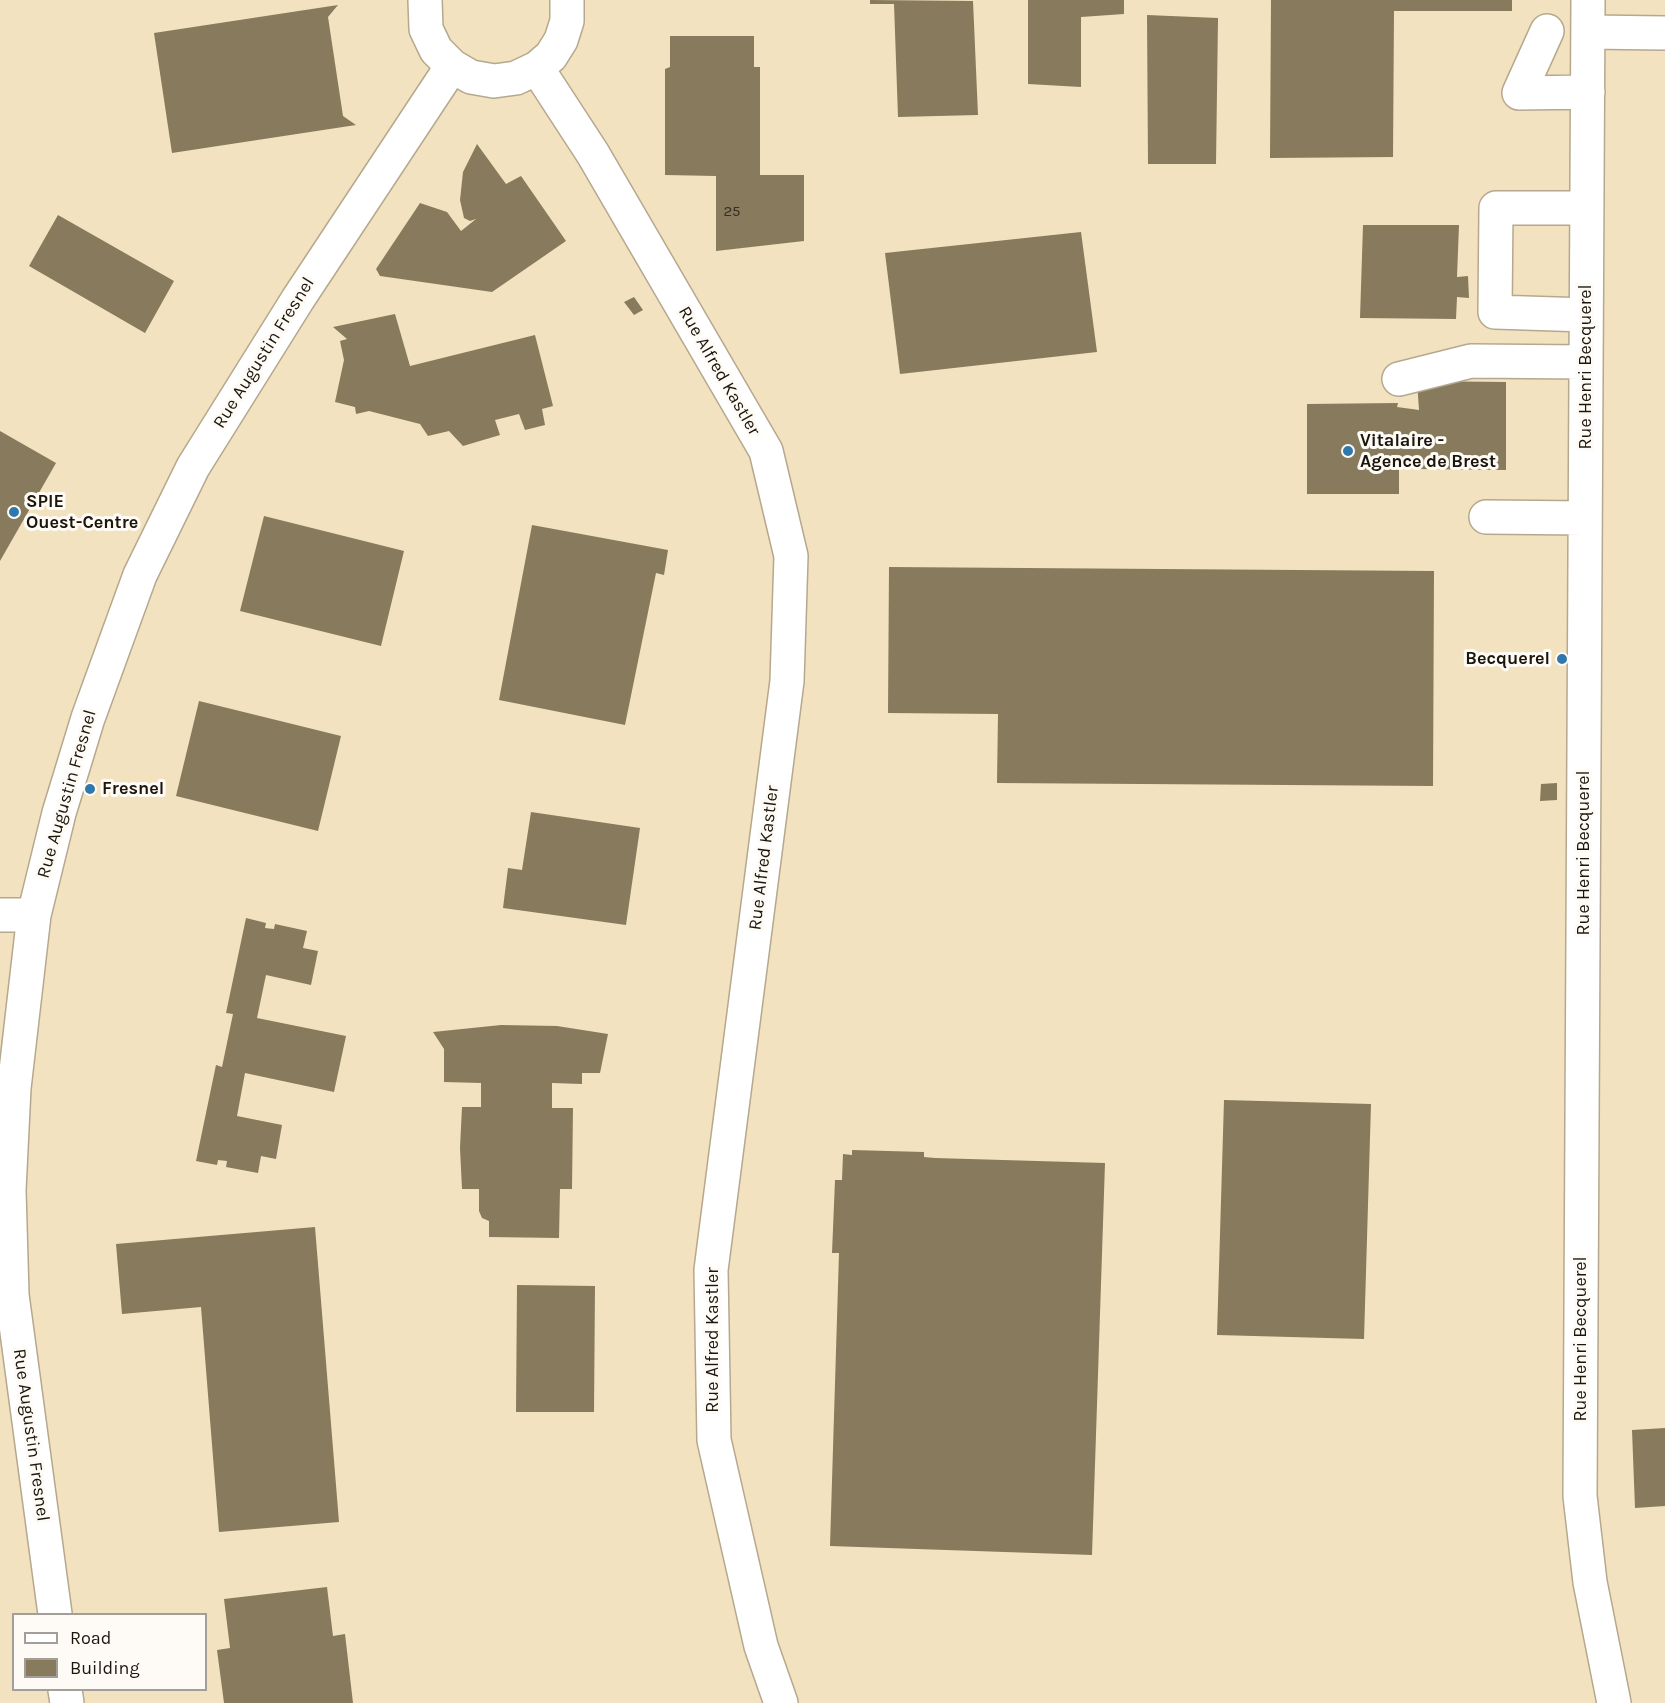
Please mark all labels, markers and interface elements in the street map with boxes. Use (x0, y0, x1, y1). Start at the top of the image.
house number: 25 (723, 203, 741, 221)
street label: Rue Augustin Fresnel (209, 273, 319, 433)
street label: Rue Henri Becquerel (1575, 285, 1597, 449)
street label: Rue Alfred Kastler (673, 303, 765, 439)
place label: Vitalaire - Agence de Brest (1360, 430, 1496, 472)
marker: Vitalaire - Agence de Brest (1341, 444, 1355, 458)
place label: SPIE Ouest-Centre (26, 491, 138, 534)
marker: SPIE Ouest-Centre (7, 505, 21, 519)
place label: Becquerel (1465, 648, 1550, 670)
marker: Becquerel (1555, 652, 1569, 666)
street label: Rue Augustin Fresnel (33, 707, 101, 881)
street label: Rue Henri Becquerel (1573, 771, 1595, 935)
place label: Fresnel (102, 778, 164, 800)
marker: Fresnel (83, 782, 97, 796)
street label: Rue Alfred Kastler (744, 784, 784, 932)
street label: Rue Henri Becquerel (1570, 1257, 1592, 1421)
street label: Rue Alfred Kastler (702, 1267, 724, 1413)
street label: Rue Augustin Fresnel (8, 1347, 54, 1523)
legend (12, 1613, 207, 1691)
text: Road (70, 1627, 111, 1649)
text: Building (70, 1657, 140, 1679)

